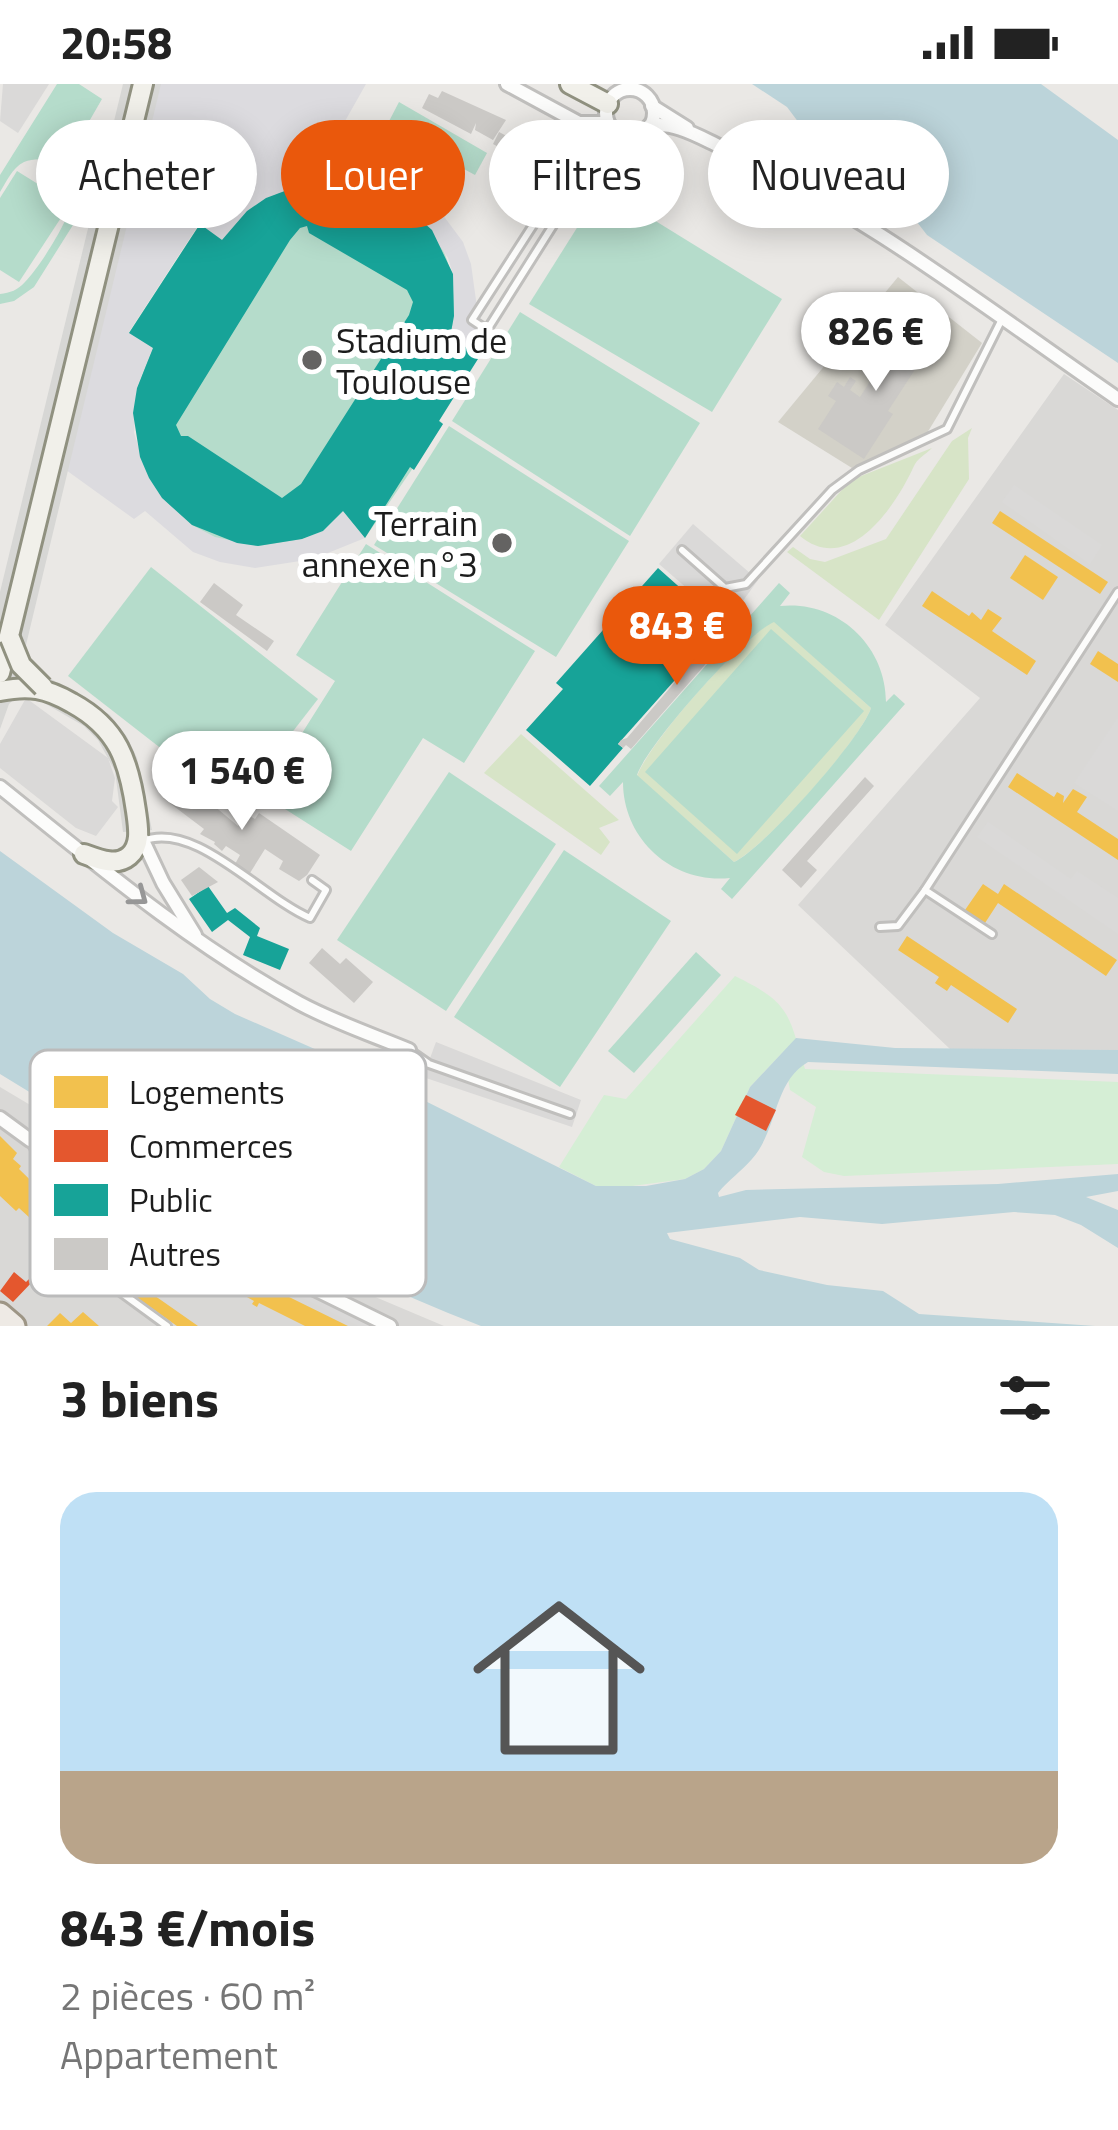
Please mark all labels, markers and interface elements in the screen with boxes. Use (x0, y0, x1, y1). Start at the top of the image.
text: 20:58 (60, 8, 172, 76)
chip: Acheter (36, 120, 257, 228)
chip: Louer (281, 120, 465, 228)
chip: Filtres (489, 120, 684, 228)
chip: Nouveau (708, 120, 949, 228)
pin: 826 € (792, 292, 960, 394)
text: 826 € (828, 301, 924, 360)
place label: Stadium de Toulouse (336, 312, 507, 408)
marker: Stadium de Toulouse (299, 347, 325, 373)
place label: Terrain annexe n°3 (302, 495, 478, 591)
marker: Terrain annexe n°3 (489, 530, 515, 556)
pin: 843 € (593, 586, 761, 688)
text: 843 € (629, 595, 725, 654)
pin: 1 540 € (131, 731, 353, 833)
text: 1 540 € (179, 740, 305, 799)
one-way arrow (125, 883, 147, 904)
legend (30, 1050, 426, 1296)
text: Logements (129, 1067, 285, 1117)
text: Commerces (129, 1121, 293, 1171)
text: Public (129, 1175, 213, 1225)
text: Autres (129, 1229, 221, 1279)
text: 3 biens (60, 1359, 219, 1437)
icon: filters (992, 1365, 1058, 1431)
icon: home (451, 1570, 667, 1786)
text: 843 €/mois (60, 1888, 315, 1966)
text: 2 pièces · 60 m² (60, 1966, 315, 2025)
text: Appartement (60, 2025, 278, 2084)

